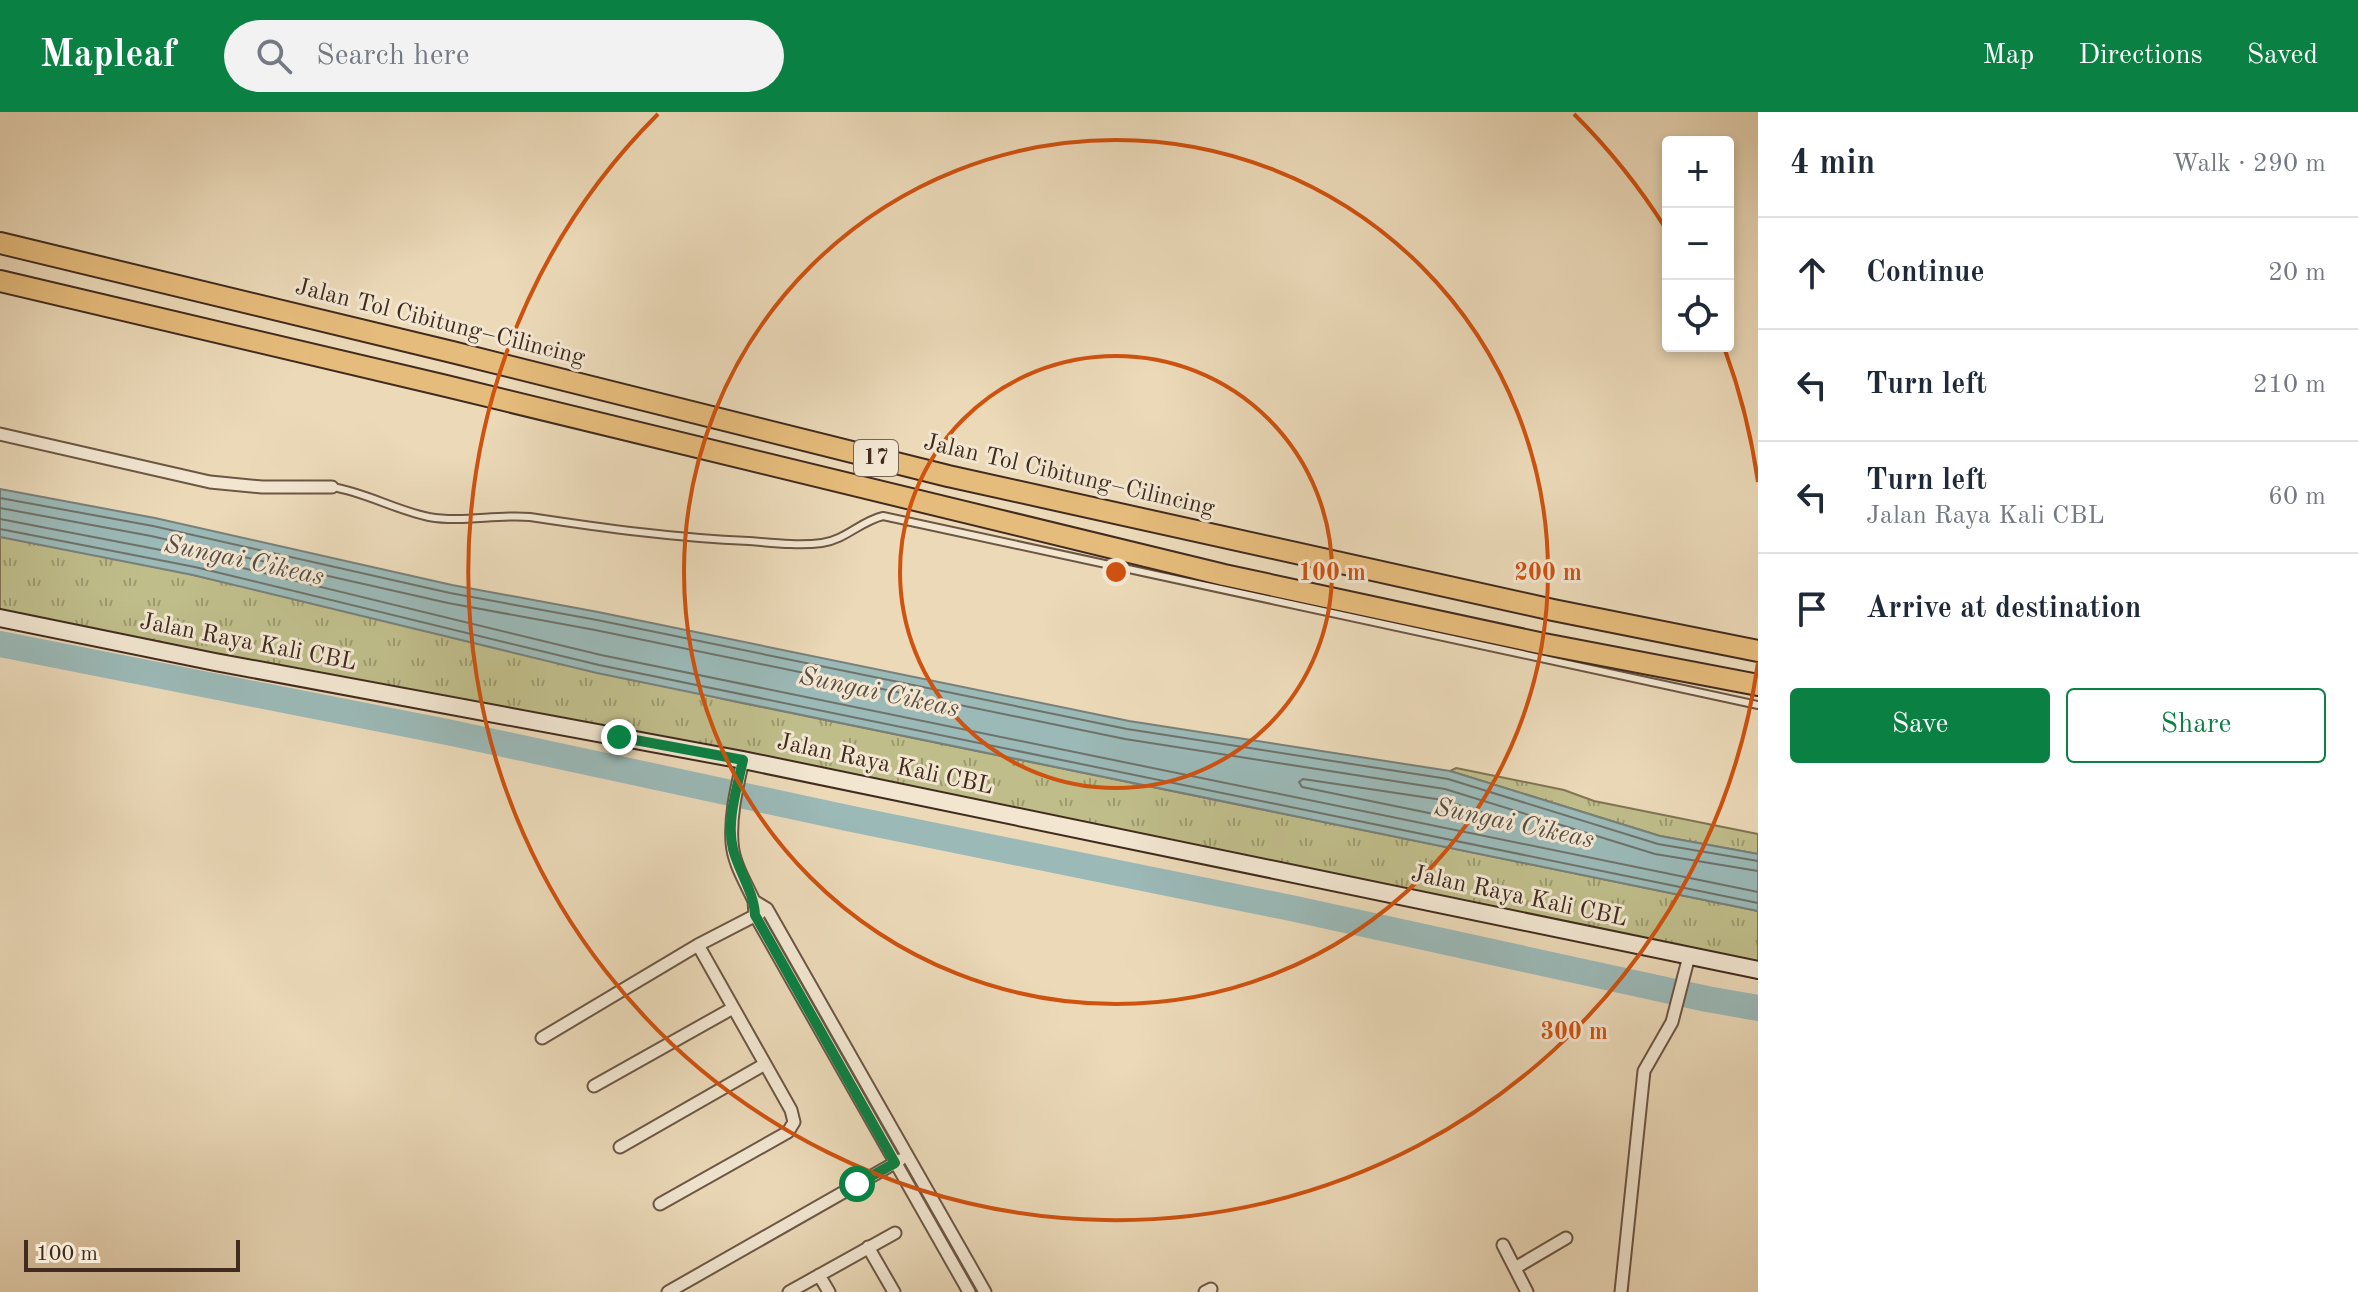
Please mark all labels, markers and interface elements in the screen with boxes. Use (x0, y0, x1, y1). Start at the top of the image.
search box (224, 20, 784, 92)
icon: search (252, 34, 296, 78)
text: Mapleaf (40, 37, 176, 75)
text: Search here (316, 41, 470, 71)
text: Map (1982, 42, 2034, 70)
text: Directions (2078, 42, 2203, 70)
text: Saved (2247, 42, 2318, 70)
map controls (1662, 136, 1734, 352)
button: + (1662, 136, 1734, 208)
text: 4 min (1790, 147, 1875, 181)
text: Walk · 290 m (2172, 151, 2326, 177)
button: − (1662, 208, 1734, 280)
icon: ahead (1790, 251, 1834, 295)
text: Continue (1866, 258, 1985, 288)
text: 20 m (2268, 260, 2326, 286)
street label: Jalan Tol Cibitung–Cilincing (292, 275, 588, 371)
button: locate (1662, 280, 1734, 352)
icon: left (1790, 363, 1834, 407)
text: Turn left (1866, 370, 1987, 400)
text: 210 m (2253, 372, 2326, 398)
street label: Jalan Tol Cibitung–Cilincing (921, 431, 1217, 521)
road number: 17 (854, 440, 898, 476)
text: Turn left (1866, 466, 1987, 496)
icon: left (1790, 475, 1834, 519)
text: 60 m (2268, 484, 2326, 510)
text: Jalan Raya Kali CBL (1866, 503, 2105, 529)
water label: Sungai Cikeas (162, 531, 326, 591)
centre of rings (1102, 558, 1130, 586)
text: 100 m (1298, 562, 1366, 586)
text: 200 m (1514, 562, 1582, 586)
icon: arrive (1790, 587, 1834, 631)
text: Arrive at destination (1866, 594, 2141, 624)
street label: Jalan Raya Kali CBL (138, 610, 358, 676)
water label: Sungai Cikeas (797, 663, 961, 723)
button: Save (1790, 688, 2050, 763)
button: Share (2066, 688, 2326, 763)
route end (601, 719, 637, 755)
street label: Jalan Raya Kali CBL (775, 730, 995, 800)
water label: Sungai Cikeas (1432, 794, 1596, 854)
street label: Jalan Raya Kali CBL (1409, 862, 1629, 932)
text: 300 m (1540, 1021, 1608, 1045)
route start (839, 1166, 875, 1202)
scale bar (24, 1236, 240, 1272)
text: 100 m (36, 1243, 98, 1265)

